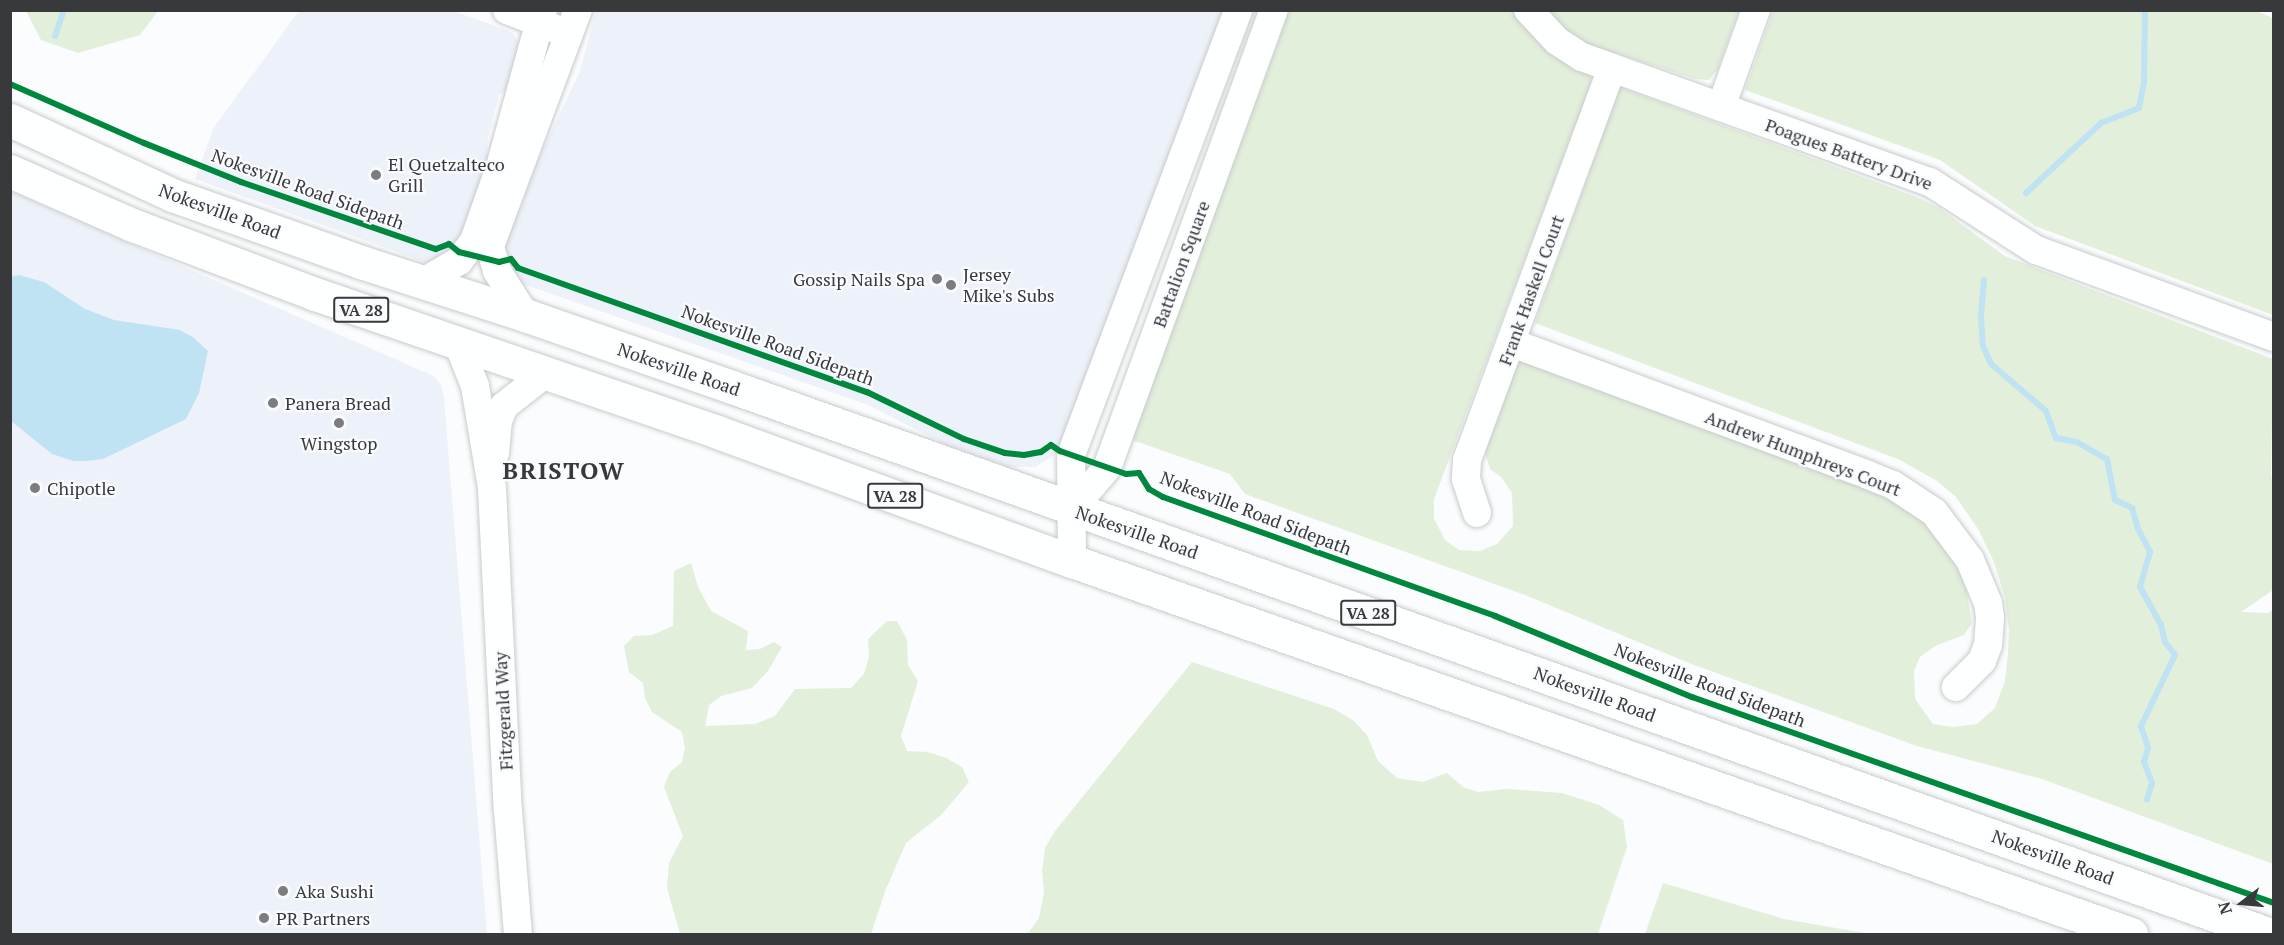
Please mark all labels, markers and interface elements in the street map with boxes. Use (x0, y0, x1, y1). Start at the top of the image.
street label: Poagues Battery Drive (1762, 114, 1936, 194)
street label: Nokesville Road Sidepath (209, 144, 407, 234)
place label: El Quetzalteco Grill (388, 154, 505, 196)
marker: El Quetzalteco Grill (369, 168, 383, 182)
street label: Nokesville Road (156, 179, 284, 243)
street label: Battalion Square (1148, 198, 1214, 330)
street label: Frank Haskell Court (1494, 212, 1568, 368)
place label: Jersey Mike's Subs (963, 264, 1055, 306)
place label: Gossip Nails Spa (793, 268, 925, 290)
marker: Gossip Nails Spa (930, 272, 944, 286)
marker: Jersey Mike's Subs (944, 278, 958, 292)
road number: VA 28 (332, 297, 389, 323)
street label: Nokesville Road Sidepath (679, 300, 877, 390)
street label: Nokesville Road (615, 338, 743, 400)
place label: Panera Bread (285, 392, 391, 414)
marker: Panera Bread (266, 396, 280, 410)
street label: Andrew Humphreys Court (1702, 406, 1904, 500)
marker: Wingstop (332, 416, 346, 430)
place label: Wingstop (300, 432, 378, 454)
district label: BRISTOW (503, 457, 625, 485)
street label: Nokesville Road Sidepath (1157, 467, 1355, 559)
place label: Chipotle (47, 477, 116, 499)
marker: Chipotle (28, 481, 42, 495)
road number: VA 28 (866, 483, 924, 509)
street label: Nokesville Road (1073, 501, 1201, 563)
road number: VA 28 (1340, 600, 1396, 626)
street label: Nokesville Road Sidepath (1611, 639, 1809, 731)
street label: Fitzgerald Way (489, 651, 517, 771)
street label: Nokesville Road (1531, 662, 1659, 726)
street label: Nokesville Road (1989, 825, 2117, 889)
north arrow (2212, 873, 2272, 933)
place label: Aka Sushi (295, 880, 374, 902)
marker: Aka Sushi (276, 884, 290, 898)
text: N (2212, 899, 2237, 917)
place label: PR Partners (276, 907, 370, 929)
marker: PR Partners (257, 911, 271, 925)

